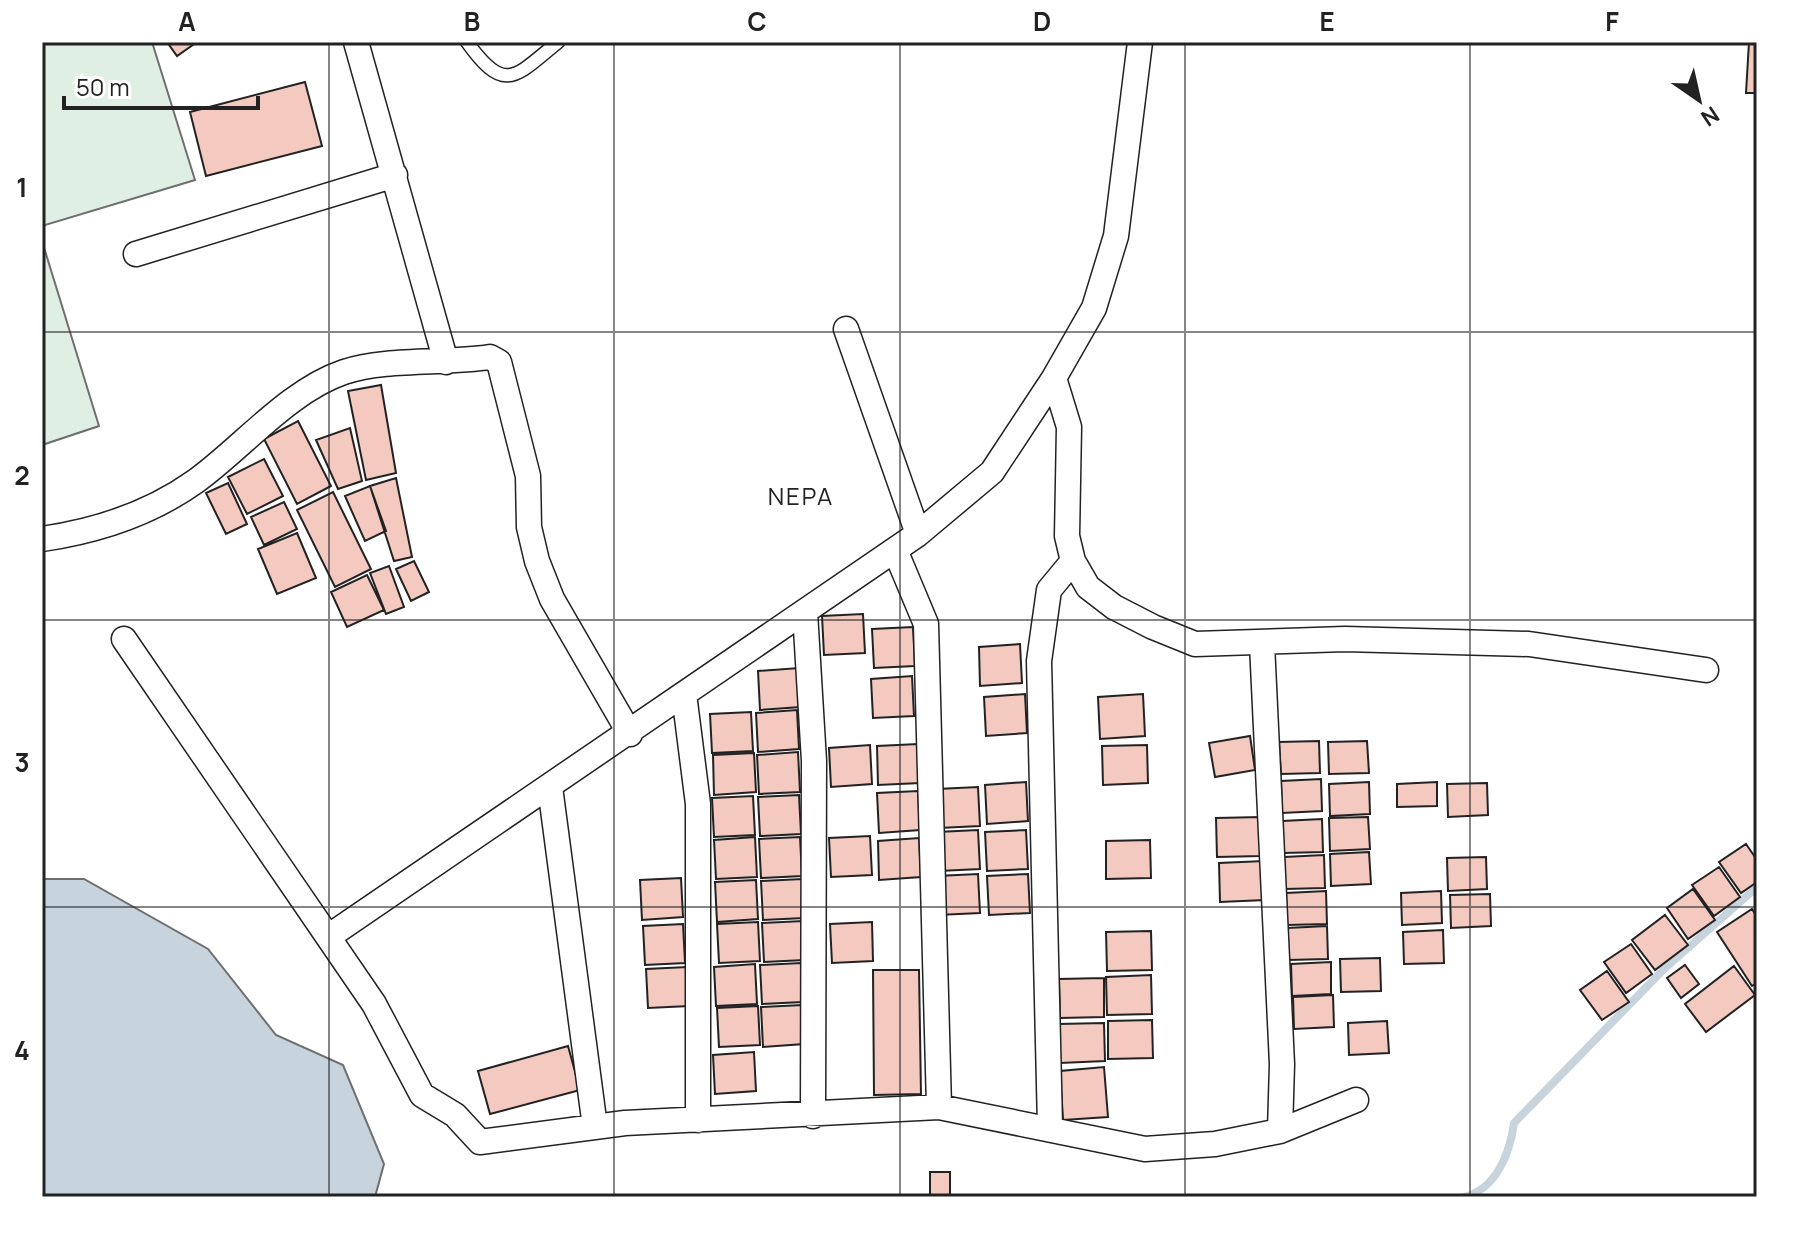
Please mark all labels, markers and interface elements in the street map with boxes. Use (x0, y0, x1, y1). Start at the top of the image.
text: A (178, 3, 196, 39)
text: B (464, 3, 480, 39)
text: C (747, 3, 767, 39)
text: D (1033, 3, 1051, 39)
text: E (1319, 3, 1335, 39)
text: F (1605, 3, 1619, 39)
scale bar (64, 60, 258, 110)
north arrow (1659, 60, 1739, 140)
text: 50 m (76, 70, 130, 103)
text: N (1695, 100, 1725, 133)
text: 1 (16, 169, 28, 205)
text: 2 (14, 457, 30, 493)
district label: NEPA (768, 479, 834, 512)
text: 3 (14, 744, 30, 780)
text: 4 (14, 1032, 30, 1068)

